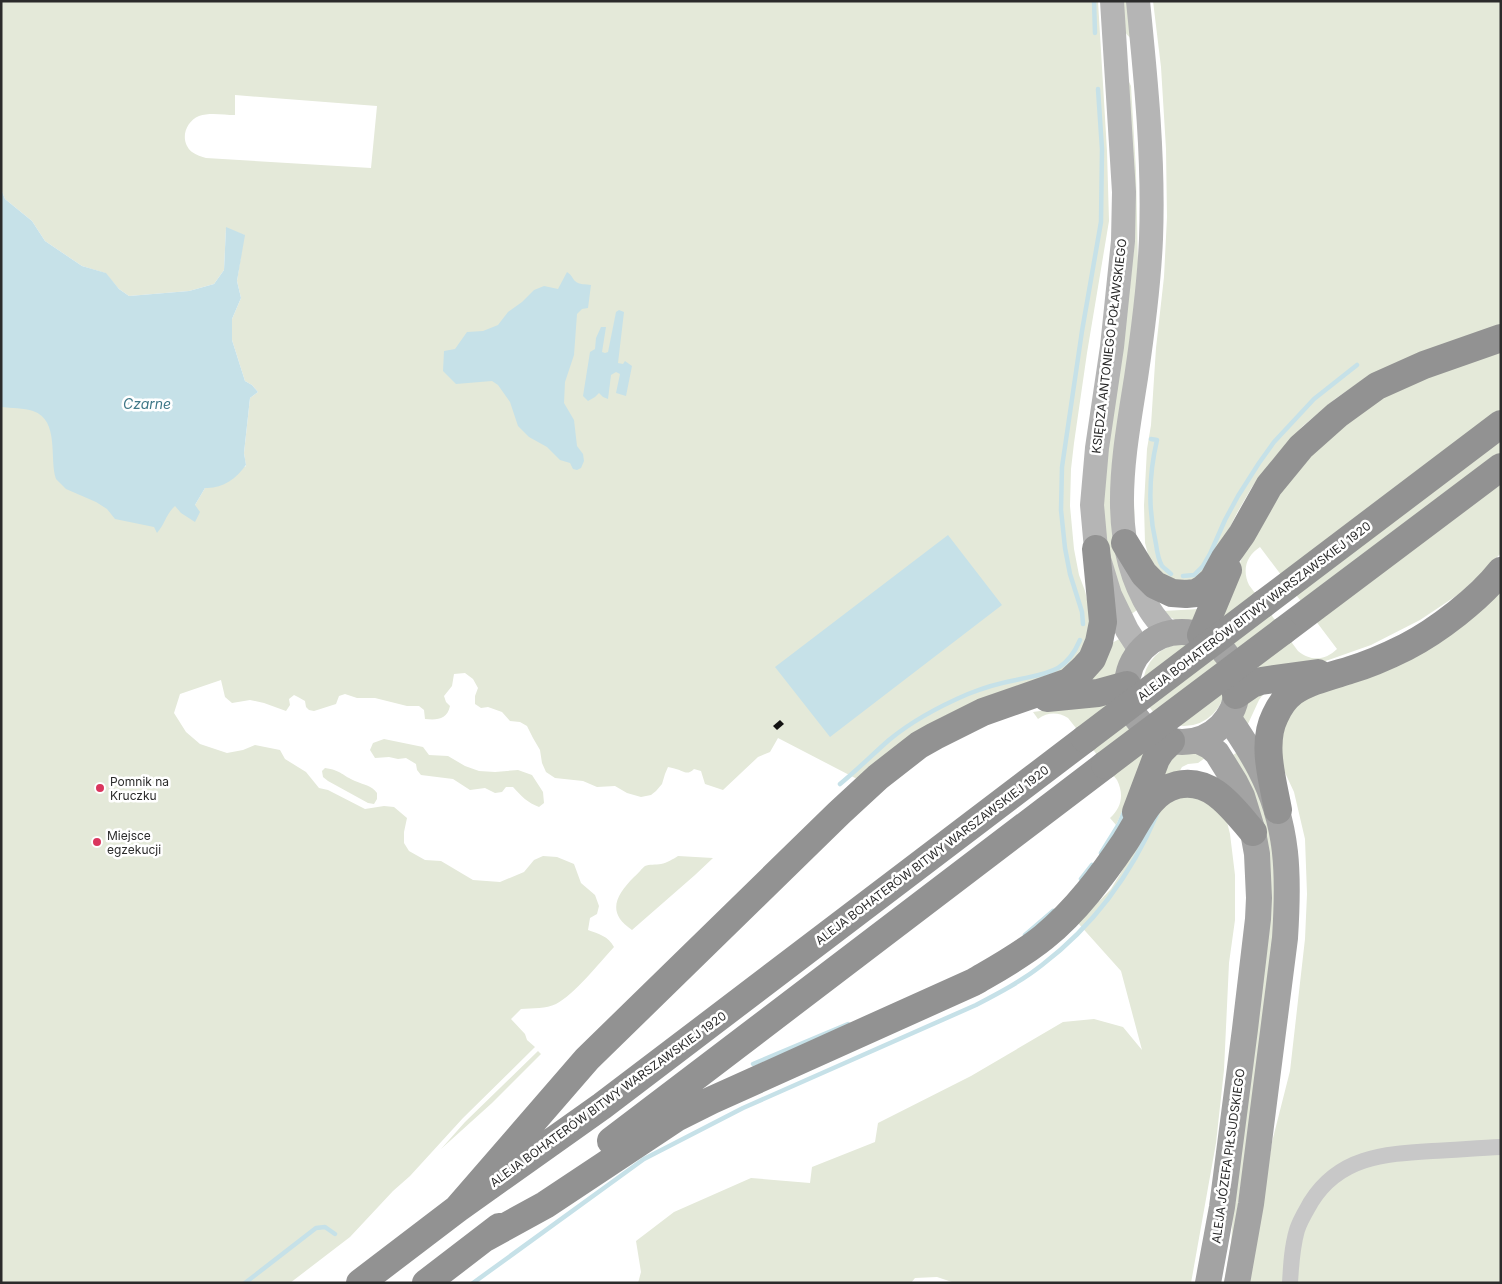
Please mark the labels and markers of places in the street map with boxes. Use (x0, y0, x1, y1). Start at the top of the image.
place label: Pomnik na Kruczku (110, 774, 169, 803)
marker: Pomnik na Kruczku (94, 782, 106, 794)
place label: Miejsce egzekucji (107, 828, 161, 857)
marker: Miejsce egzekucji (91, 836, 103, 848)

